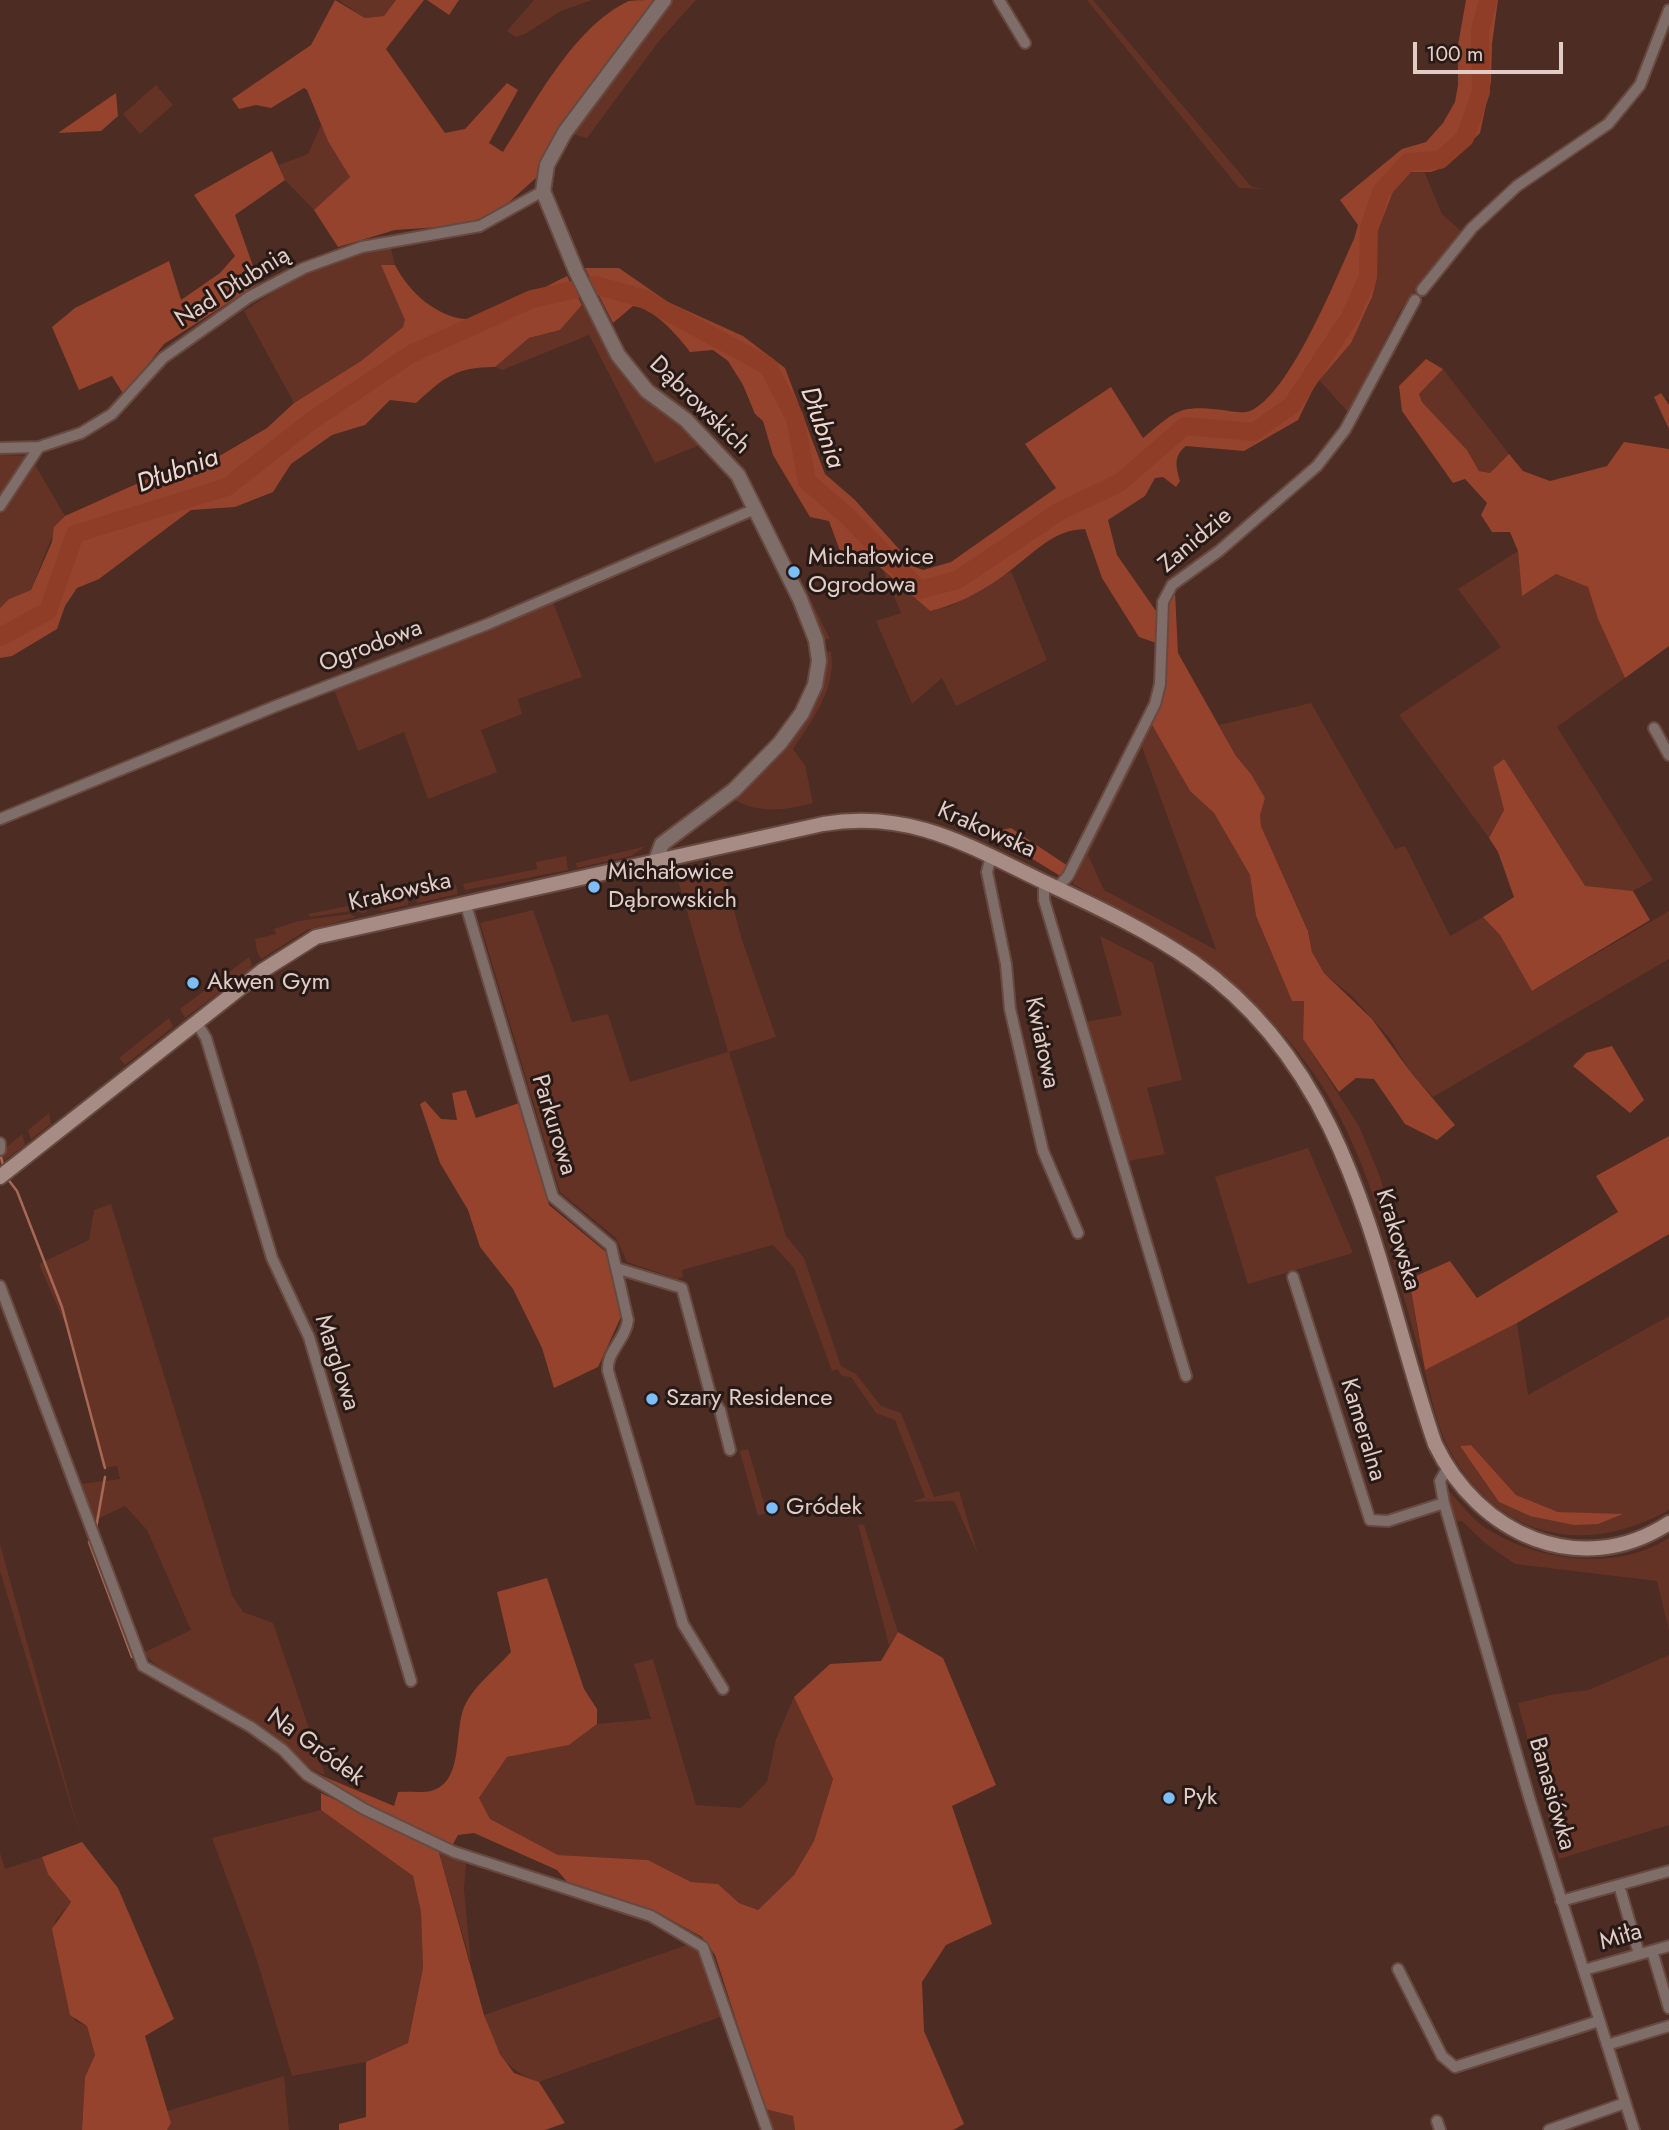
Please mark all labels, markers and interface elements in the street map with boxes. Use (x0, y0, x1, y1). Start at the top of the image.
scale bar (1417, 28, 1568, 72)
text: 100 m (1426, 39, 1483, 69)
street label: Nad Dłubnią (170, 241, 296, 335)
street label: Dąbrowskich (643, 351, 755, 461)
water label: Dłubnia (792, 383, 850, 473)
water label: Dłubnia (133, 443, 223, 501)
street label: Zanidzie (1154, 502, 1238, 580)
place label: Michałowice Ogrodowa (808, 544, 934, 600)
marker: Michałowice Ogrodowa (786, 564, 802, 580)
street label: Ogrodowa (315, 614, 427, 680)
street label: Krakowska (932, 797, 1040, 865)
place label: Michałowice Dąbrowskich (608, 859, 737, 915)
street label: Krakowska (346, 867, 454, 919)
marker: Michałowice Dąbrowskich (586, 879, 602, 895)
place label: Akwen Gym (207, 969, 330, 997)
marker: Akwen Gym (185, 975, 201, 991)
street label: Kwiatowa (1017, 995, 1065, 1091)
street label: Parkurowa (524, 1071, 582, 1179)
street label: Krakowska (1368, 1186, 1426, 1294)
street label: Marglowa (307, 1312, 365, 1414)
street label: Kameralna (1333, 1375, 1391, 1485)
place label: Szary Residence (666, 1385, 833, 1413)
marker: Szary Residence (644, 1391, 660, 1407)
place label: Gródek (786, 1494, 862, 1522)
marker: Gródek (764, 1500, 780, 1516)
street label: Na Gródek (261, 1703, 369, 1793)
street label: Banasiówka (1521, 1734, 1581, 1854)
place label: Pyk (1183, 1784, 1217, 1812)
marker: Pyk (1161, 1790, 1177, 1806)
street label: Miła (1596, 1918, 1646, 1958)

